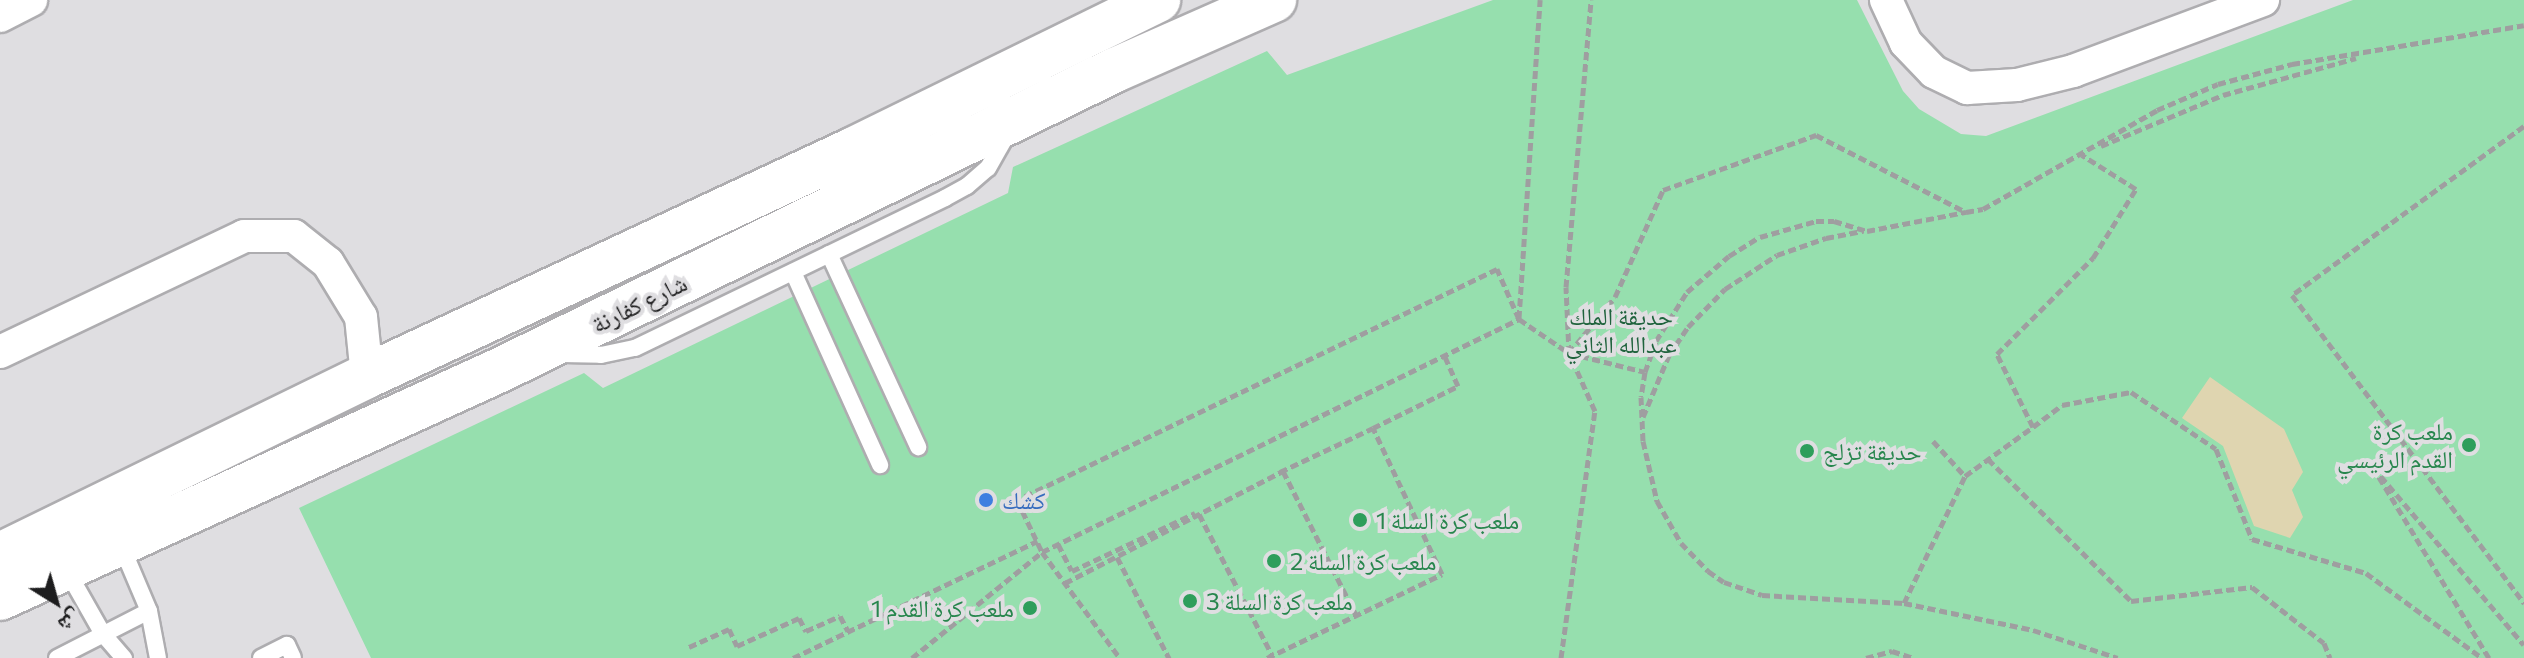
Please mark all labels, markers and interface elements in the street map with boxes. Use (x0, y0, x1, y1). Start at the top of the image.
street label: شارع كفارنة (587, 268, 691, 338)
park label: حديقة الملك عبدالله الثاني (1565, 302, 1677, 358)
place label: ملعب كرة القدم الرئيسي (2337, 417, 2453, 473)
marker: ملعب كرة القدم الرئيسي (2460, 436, 2478, 454)
place label: حديقة تزلج (1823, 437, 1922, 465)
marker: حديقة تزلج (1798, 442, 1816, 460)
place label: كشك (1002, 486, 1046, 514)
marker: كشك (977, 491, 995, 509)
place label: ملعب كرة السلة 1 (1376, 506, 1519, 534)
marker: ملعب كرة السلة 1 (1351, 511, 1369, 529)
place label: ملعب كرة السلة 2 (1290, 547, 1436, 575)
marker: ملعب كرة السلة 2 (1265, 552, 1283, 570)
north arrow (16, 562, 96, 642)
place label: ملعب كرة السلة 3 (1206, 587, 1353, 615)
marker: ملعب كرة السلة 3 (1181, 592, 1199, 610)
place label: ملعب كرة القدم 1 (871, 594, 1014, 622)
marker: ملعب كرة القدم 1 (1021, 599, 1039, 617)
text: ش (53, 604, 88, 639)

